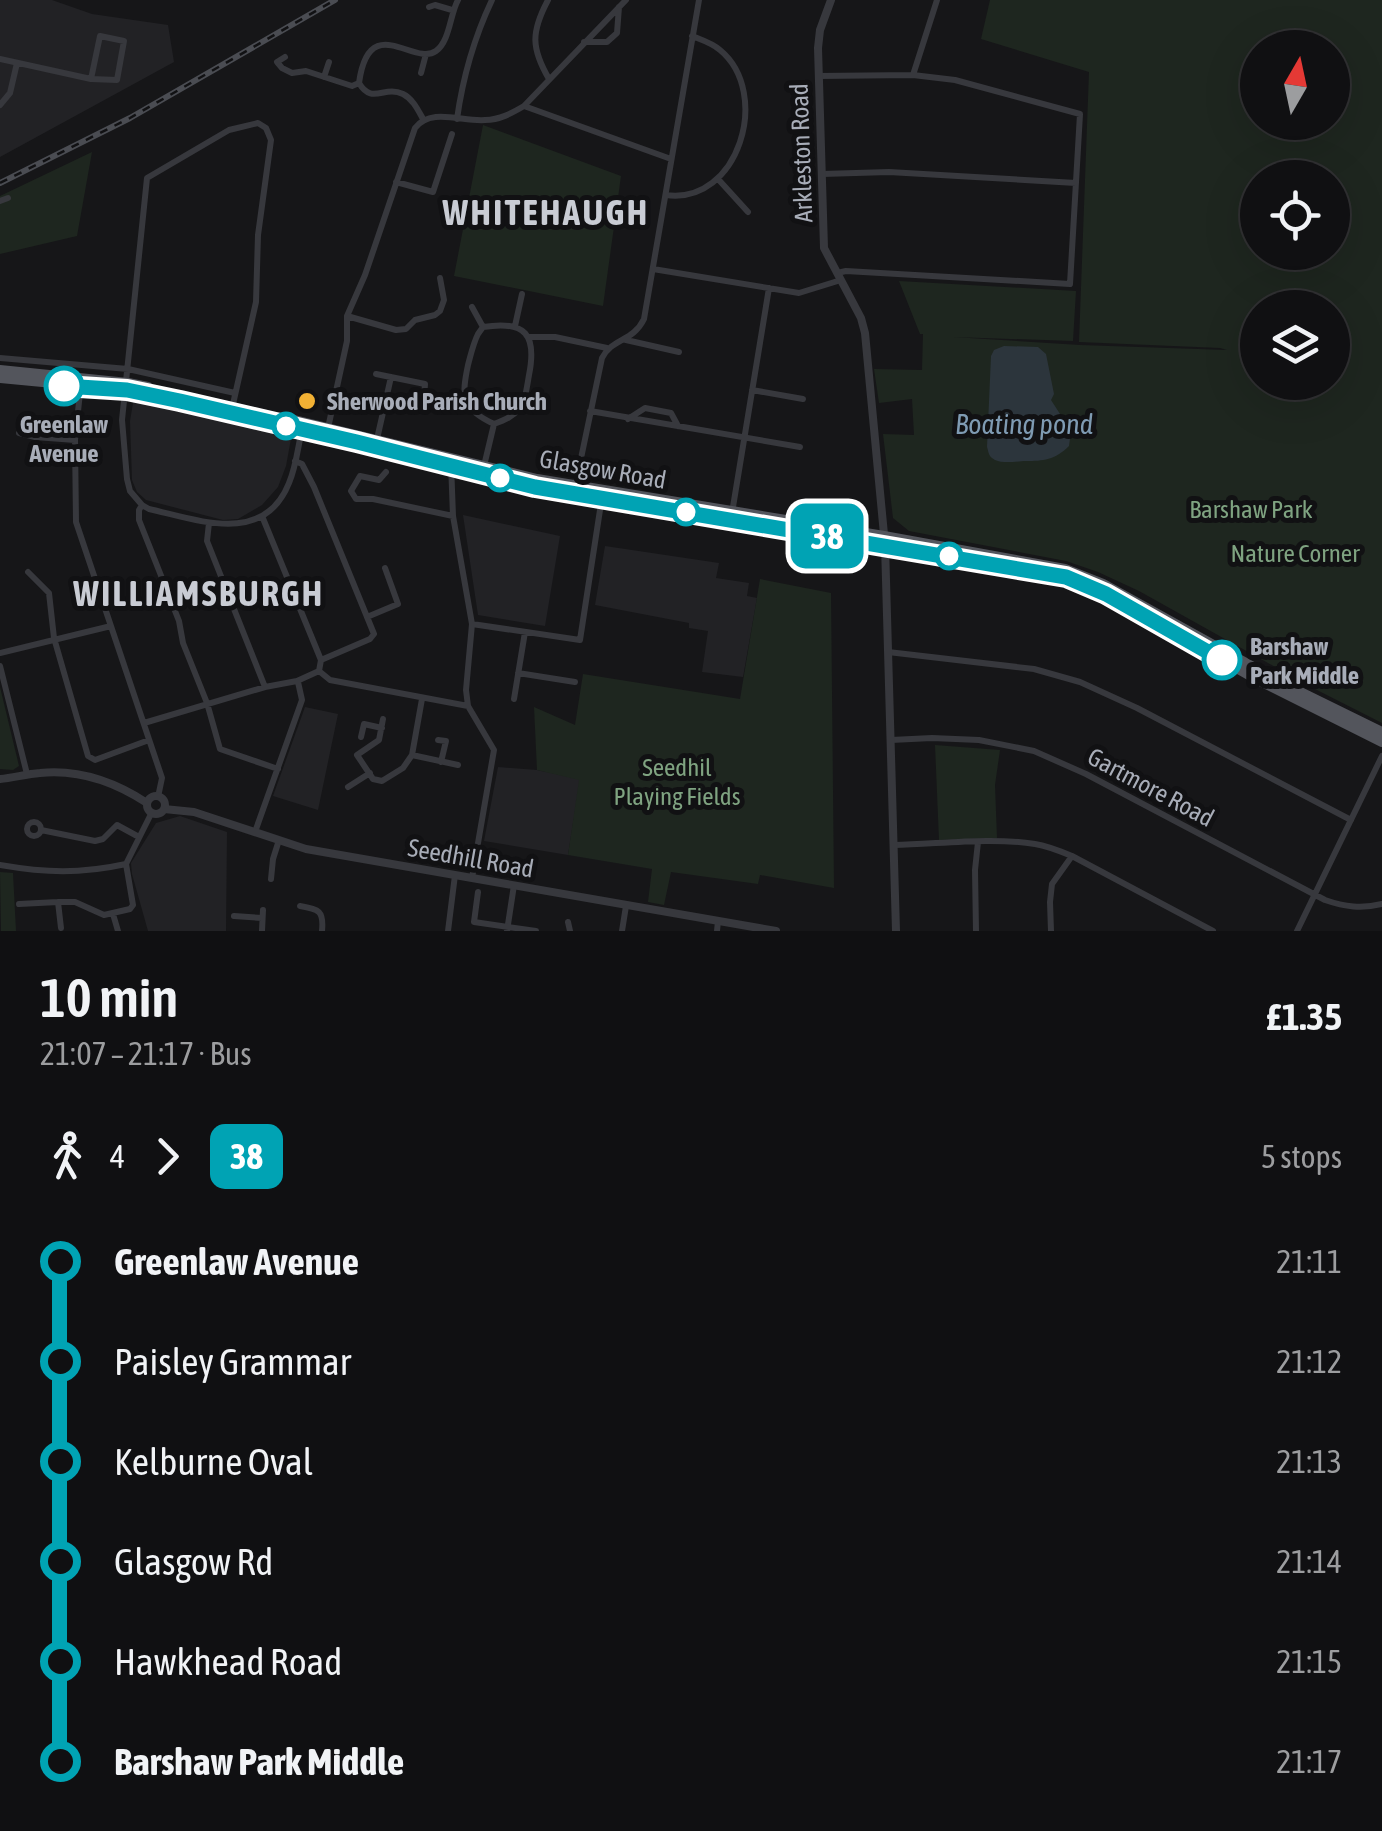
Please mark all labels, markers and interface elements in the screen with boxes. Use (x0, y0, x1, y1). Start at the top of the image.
north arrow (1240, 30, 1350, 140)
map controls (1240, 30, 1350, 400)
street label: Arkleston Road (785, 83, 817, 223)
button: locate (1240, 160, 1350, 270)
district label: WHITEHAUGH (442, 192, 649, 232)
button: layers (1240, 290, 1350, 400)
marker: Greenlaw Avenue (45, 367, 83, 405)
place label: Sherwood Parish Church (327, 387, 547, 415)
marker: Sherwood Parish Church (296, 390, 318, 412)
water label: Boating pond (955, 408, 1093, 440)
place label: Greenlaw Avenue (20, 410, 108, 467)
unlabelled marker (273, 413, 299, 439)
street label: Glasgow Road (537, 444, 669, 494)
unlabelled marker (487, 465, 513, 491)
park label: Barshaw Park (1189, 495, 1313, 523)
unlabelled marker (673, 499, 699, 525)
line badge: 38 (782, 504, 872, 568)
text: 38 (811, 516, 843, 556)
park label: Nature Corner (1230, 539, 1360, 567)
unlabelled marker (936, 543, 962, 569)
district label: WILLIAMSBURGH (72, 573, 325, 613)
place label: Barshaw Park Middle (1250, 632, 1359, 689)
marker: Barshaw Park Middle (1203, 641, 1241, 679)
street label: Gartmore Road (1083, 742, 1219, 832)
park label: Seedhil Playing Fields (613, 753, 741, 810)
street label: Seedhill Road (406, 833, 536, 883)
text: 10 min (40, 966, 178, 1029)
text: £1.35 (1266, 995, 1342, 1038)
text: 21:07 – 21:17 · Bus (40, 1035, 251, 1072)
icon: walk (40, 1129, 95, 1184)
icon: forward (140, 1129, 195, 1184)
text: 38 (230, 1136, 263, 1176)
text: 4 (110, 1138, 125, 1175)
text: 5 stops (1261, 1138, 1342, 1175)
text: Greenlaw Avenue (114, 1240, 359, 1283)
text: 21:11 (1276, 1243, 1342, 1280)
text: Paisley Grammar (114, 1340, 351, 1383)
text: 21:12 (1276, 1343, 1342, 1380)
text: Kelburne Oval (114, 1440, 313, 1483)
text: 21:13 (1276, 1443, 1342, 1480)
text: Glasgow Rd (114, 1540, 273, 1583)
text: 21:14 (1276, 1543, 1342, 1580)
text: Hawkhead Road (114, 1640, 342, 1683)
text: 21:15 (1276, 1643, 1342, 1680)
text: Barshaw Park Middle (114, 1740, 404, 1783)
text: 21:17 (1276, 1743, 1342, 1780)

